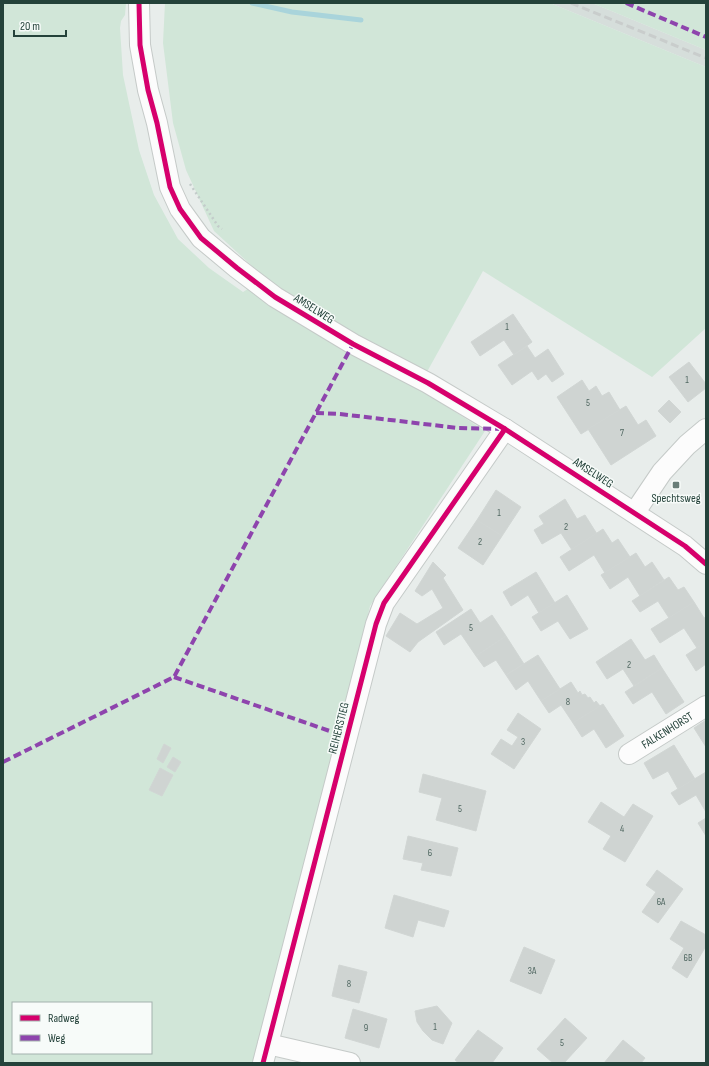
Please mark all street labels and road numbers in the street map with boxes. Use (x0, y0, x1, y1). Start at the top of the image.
street label: AMSELWEG (290, 290, 337, 327)
street label: AMSELWEG (569, 454, 616, 492)
street label: REIHERSTIEG (325, 701, 353, 755)
street label: FALKENHORST (639, 708, 696, 752)

